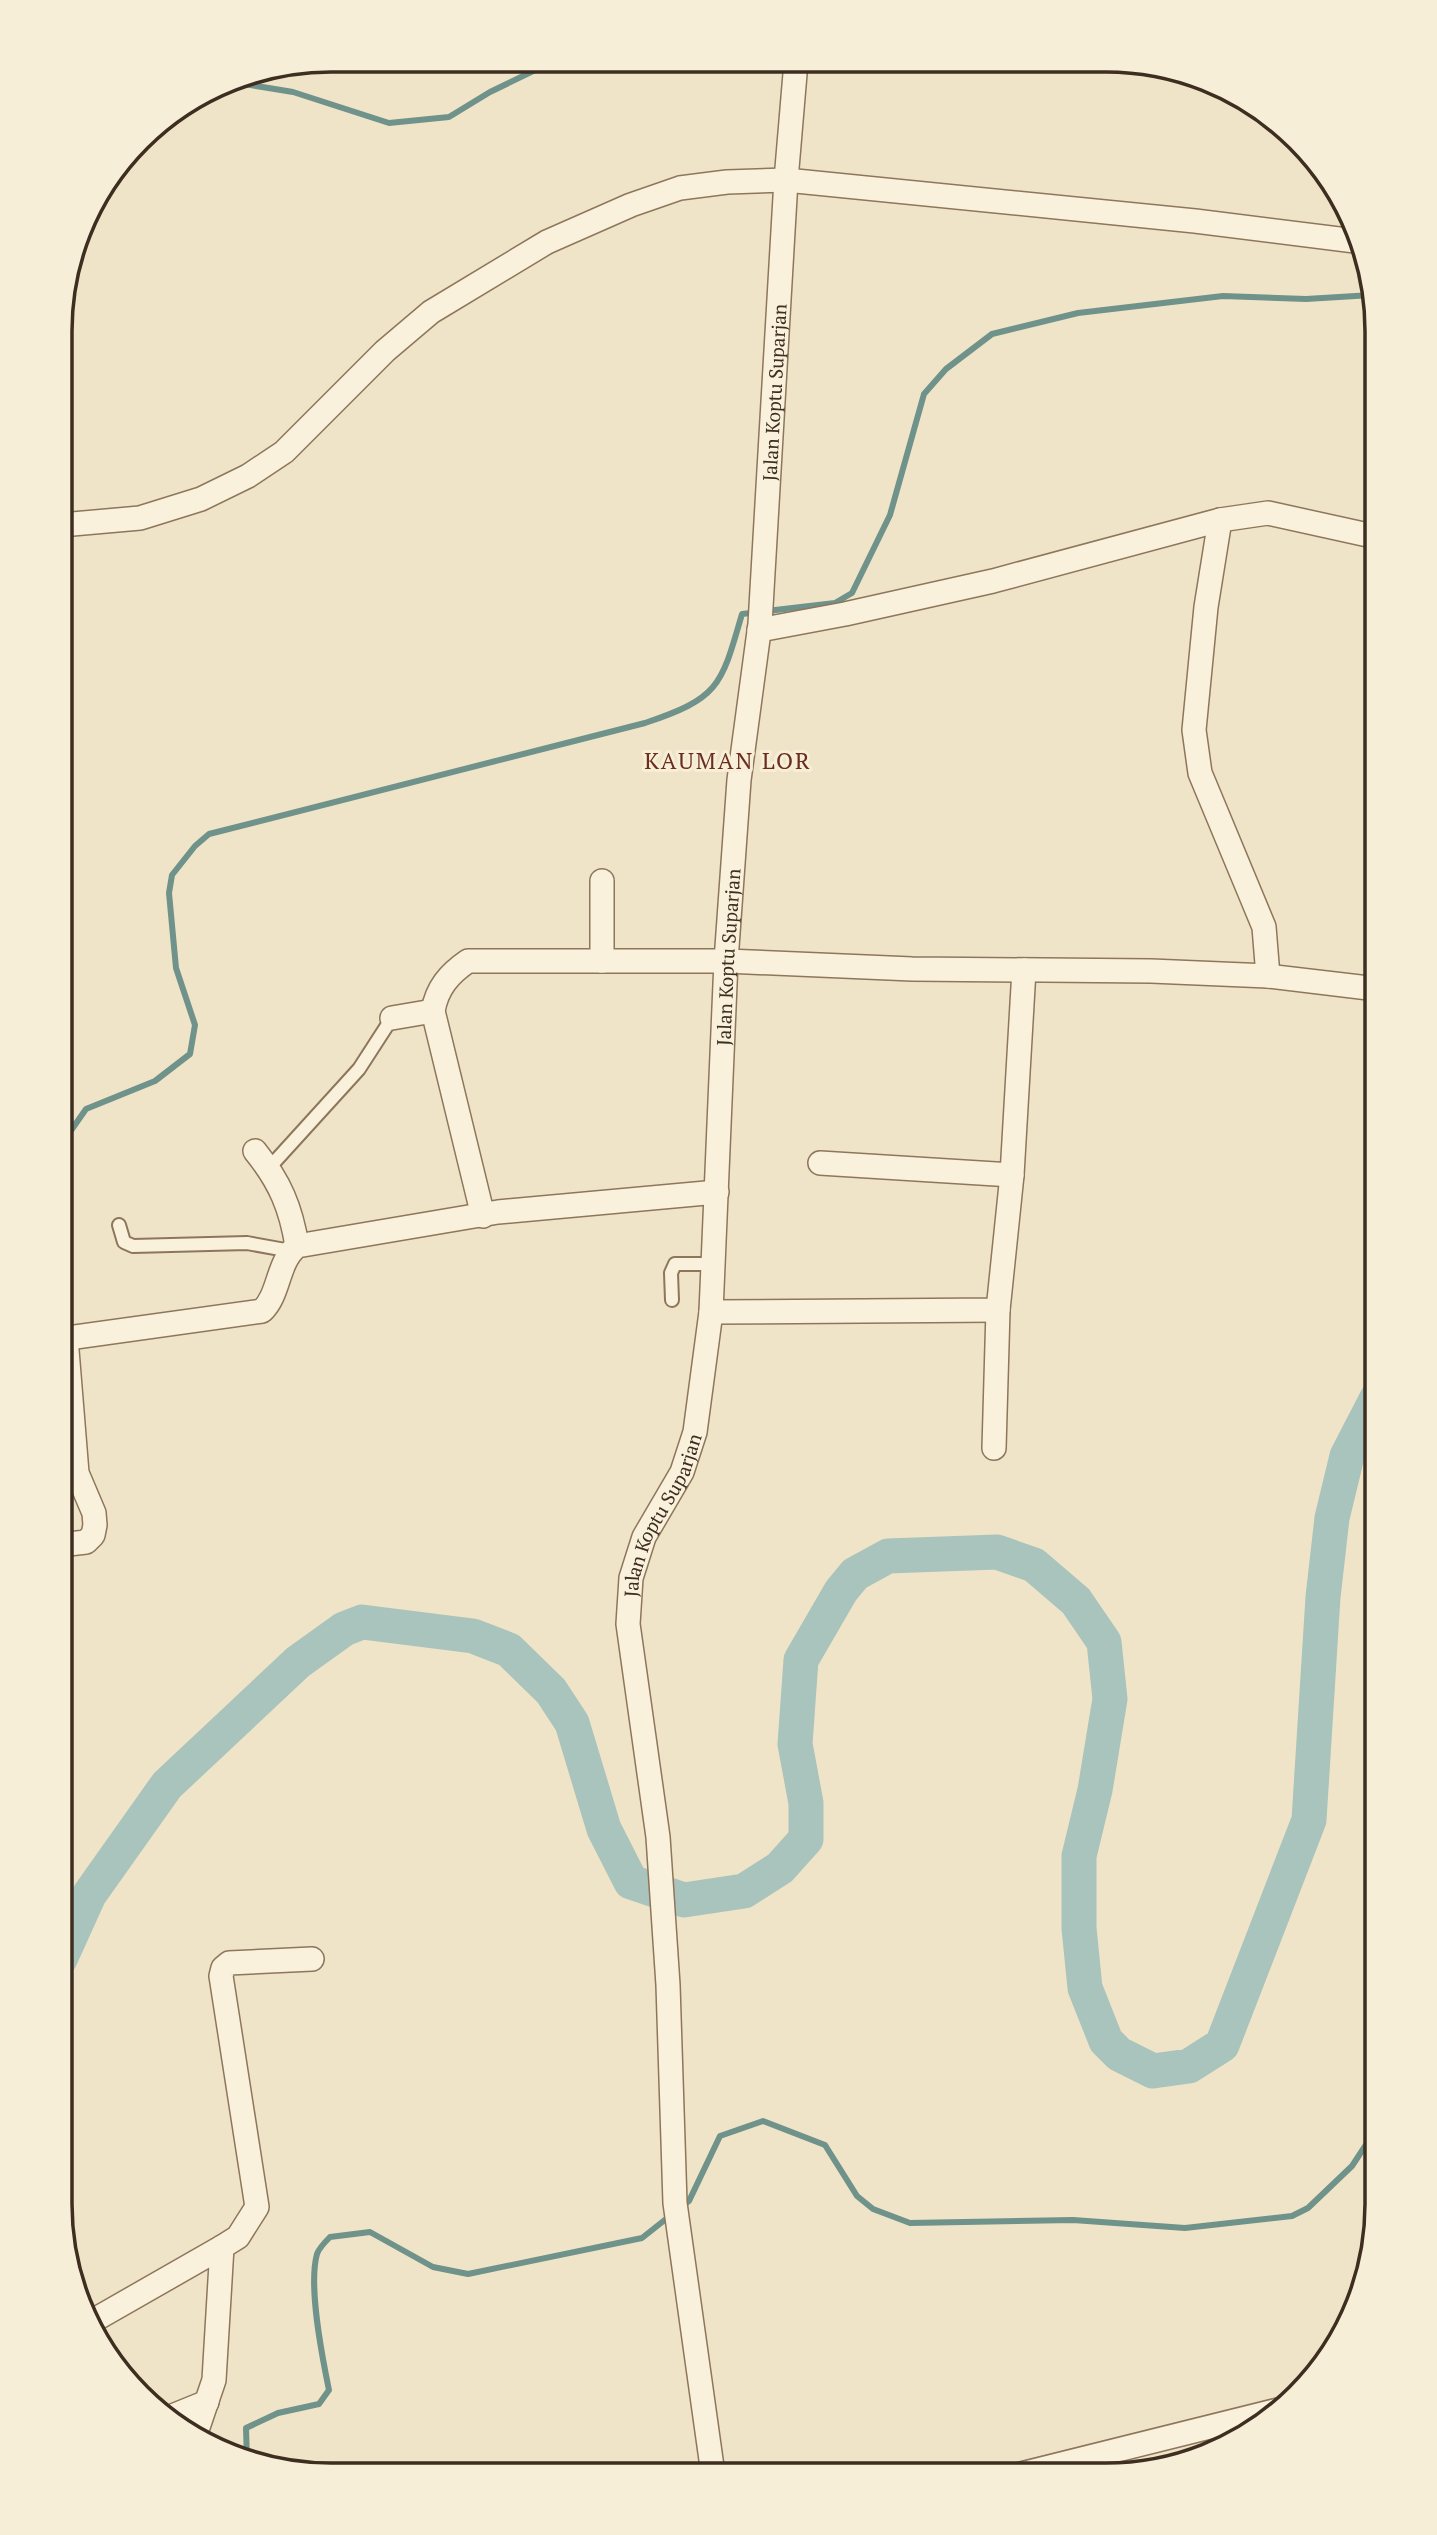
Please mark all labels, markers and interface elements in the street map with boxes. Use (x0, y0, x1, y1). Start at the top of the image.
street label: Jalan Koptu Suparjan (756, 303, 791, 482)
district label: KAUMAN LOR (644, 745, 812, 776)
street label: Jalan Koptu Suparjan (710, 868, 745, 1046)
street label: Jalan Koptu Suparjan (617, 1430, 706, 1598)

